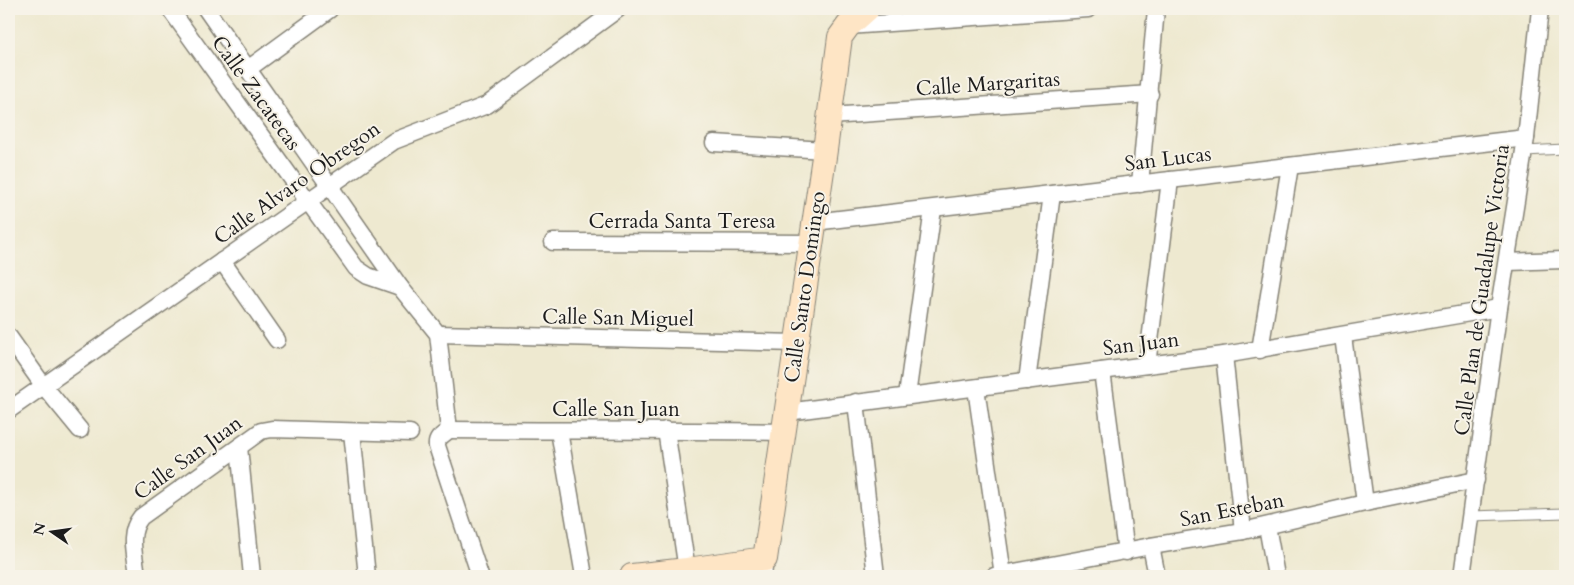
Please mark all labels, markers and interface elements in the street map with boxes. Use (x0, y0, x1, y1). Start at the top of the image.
street label: Calle Zacatecas (204, 30, 308, 156)
street label: Calle Margaritas (915, 64, 1061, 104)
street label: Calle Alvaro Obregon (208, 115, 386, 251)
street label: San Lucas (1123, 139, 1213, 179)
street label: Calle Plan de Guadalupe Victoria (1447, 142, 1517, 438)
street label: Calle Santo Domingo (777, 189, 833, 385)
street label: Cerrada Santa Teresa (589, 207, 776, 236)
street label: Calle San Miguel (542, 302, 694, 334)
street label: San Juan (1101, 325, 1181, 363)
street label: Calle San Juan (552, 395, 680, 424)
street label: Calle San Juan (128, 409, 248, 507)
street label: San Esteban (1177, 486, 1287, 534)
north arrow (28, 508, 78, 558)
text: N (29, 521, 50, 537)

